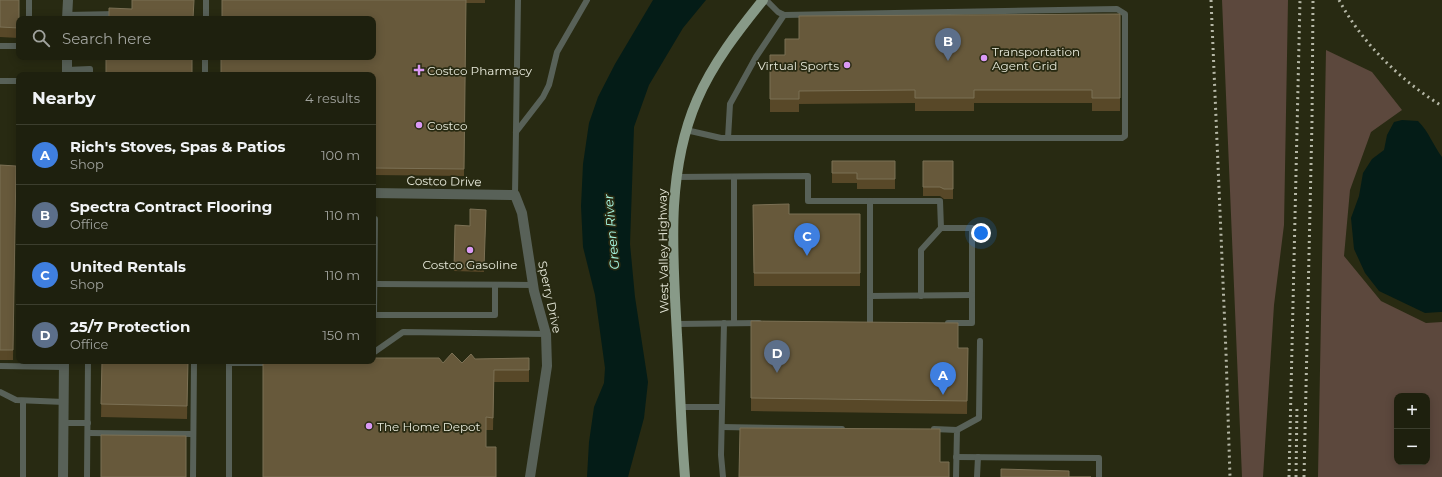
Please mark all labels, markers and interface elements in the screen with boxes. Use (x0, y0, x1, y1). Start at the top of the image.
search box (16, 16, 376, 60)
icon: search (30, 27, 52, 49)
pin: B (935, 28, 961, 61)
text: Search here (62, 29, 151, 48)
place label: Transportation Agent Grid (992, 44, 1080, 73)
marker: Transportation Agent Grid (979, 53, 989, 63)
place label: Virtual Sports (757, 58, 839, 73)
marker: Virtual Sports (842, 60, 852, 70)
place label: Costco Pharmacy (427, 63, 533, 78)
marker: Costco Pharmacy (414, 65, 424, 75)
text: Nearby (32, 88, 96, 108)
text: 4 results (305, 90, 360, 106)
place label: Costco (427, 118, 467, 133)
marker: Costco (414, 120, 424, 130)
text: Rich's Stoves, Spas & Patios (70, 137, 285, 156)
text: A (40, 147, 50, 163)
text: 100 m (321, 147, 360, 163)
text: Shop (70, 156, 104, 172)
street label: Costco Drive (406, 173, 482, 189)
street label: West Valley Highway (654, 188, 672, 313)
water label: Green River (600, 193, 622, 270)
text: Spectra Contract Flooring (70, 197, 272, 216)
text: B (40, 207, 50, 223)
text: 110 m (325, 207, 360, 223)
text: Office (70, 216, 108, 232)
pin: C (794, 223, 820, 256)
your location (971, 223, 991, 243)
marker: Costco Gasoline (465, 245, 475, 255)
text: United Rentals (70, 257, 186, 276)
place label: Costco Gasoline (422, 257, 518, 272)
street label: Sperry Drive (535, 260, 565, 334)
text: C (40, 267, 50, 283)
text: 110 m (325, 267, 360, 283)
text: Shop (70, 276, 104, 292)
text: 25/7 Protection (70, 317, 190, 336)
text: D (40, 327, 50, 343)
text: 150 m (322, 327, 360, 343)
text: Office (70, 336, 108, 352)
pin: D (764, 340, 790, 373)
pin: A (930, 362, 956, 395)
map controls (1394, 393, 1430, 465)
button: + (1394, 393, 1430, 429)
place label: The Home Depot (377, 419, 481, 434)
marker: The Home Depot (364, 421, 374, 431)
button: − (1394, 429, 1430, 465)

